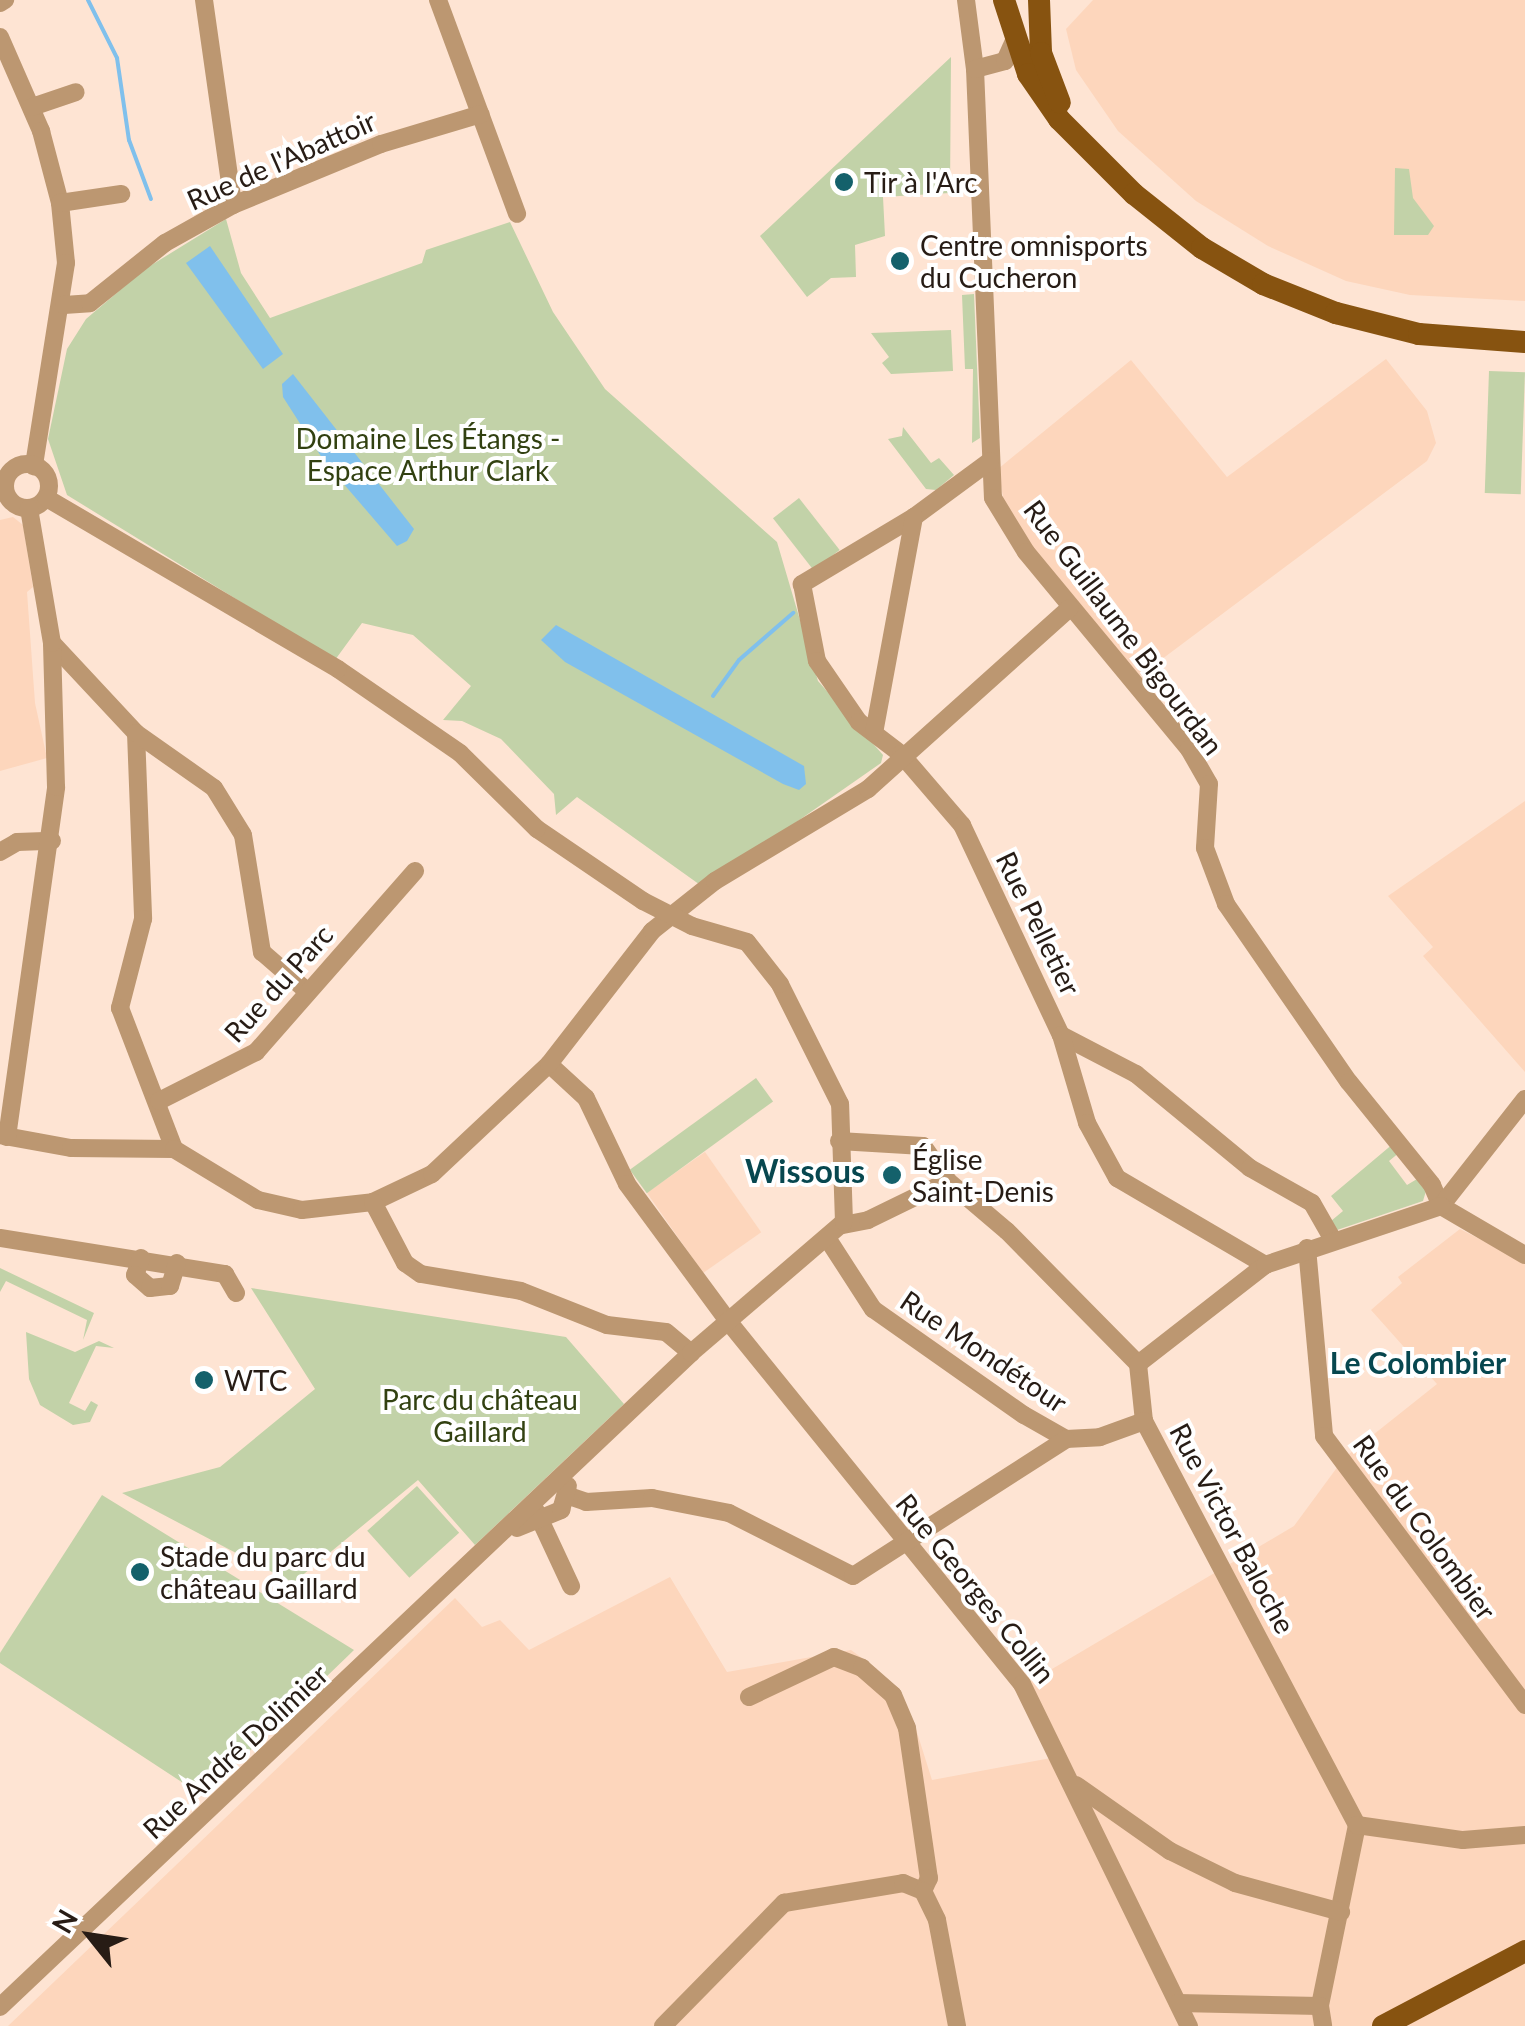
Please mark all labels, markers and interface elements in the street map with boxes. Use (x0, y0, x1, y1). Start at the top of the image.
street label: Rue de l'Abattoir (181, 103, 381, 217)
place label: Tir à l'Arc (864, 165, 978, 199)
marker: Tir à l'Arc (833, 171, 855, 193)
place label: Centre omnisports du Cucheron (920, 228, 1148, 294)
marker: Centre omnisports du Cucheron (889, 250, 911, 272)
park label: Domaine Les Étangs - Espace Arthur Clark (295, 421, 561, 487)
street label: Rue Guillaume Bigourdan (1017, 493, 1231, 761)
street label: Rue Pelletier (990, 846, 1088, 1000)
street label: Rue du Parc (217, 917, 339, 1049)
place label: Église Saint-Denis (912, 1142, 1054, 1208)
district label: Wissous (745, 1152, 865, 1190)
marker: Église Saint-Denis (881, 1164, 903, 1186)
street label: Rue Mondétour (894, 1283, 1074, 1419)
district label: Le Colombier (1330, 1344, 1506, 1380)
place label: WTC (224, 1363, 287, 1397)
marker: WTC (193, 1369, 215, 1391)
park label: Parc du château Gaillard (382, 1382, 578, 1448)
street label: Rue Victor Baloche (1163, 1416, 1303, 1640)
street label: Rue du Colombier (1347, 1428, 1503, 1626)
street label: Rue Georges Collin (889, 1487, 1063, 1689)
place label: Stade du parc du château Gaillard (160, 1539, 366, 1605)
marker: Stade du parc du château Gaillard (129, 1561, 151, 1583)
street label: Rue André Dolimier (135, 1656, 335, 1846)
north arrow (40, 1886, 140, 1986)
text: N (44, 1903, 84, 1939)

